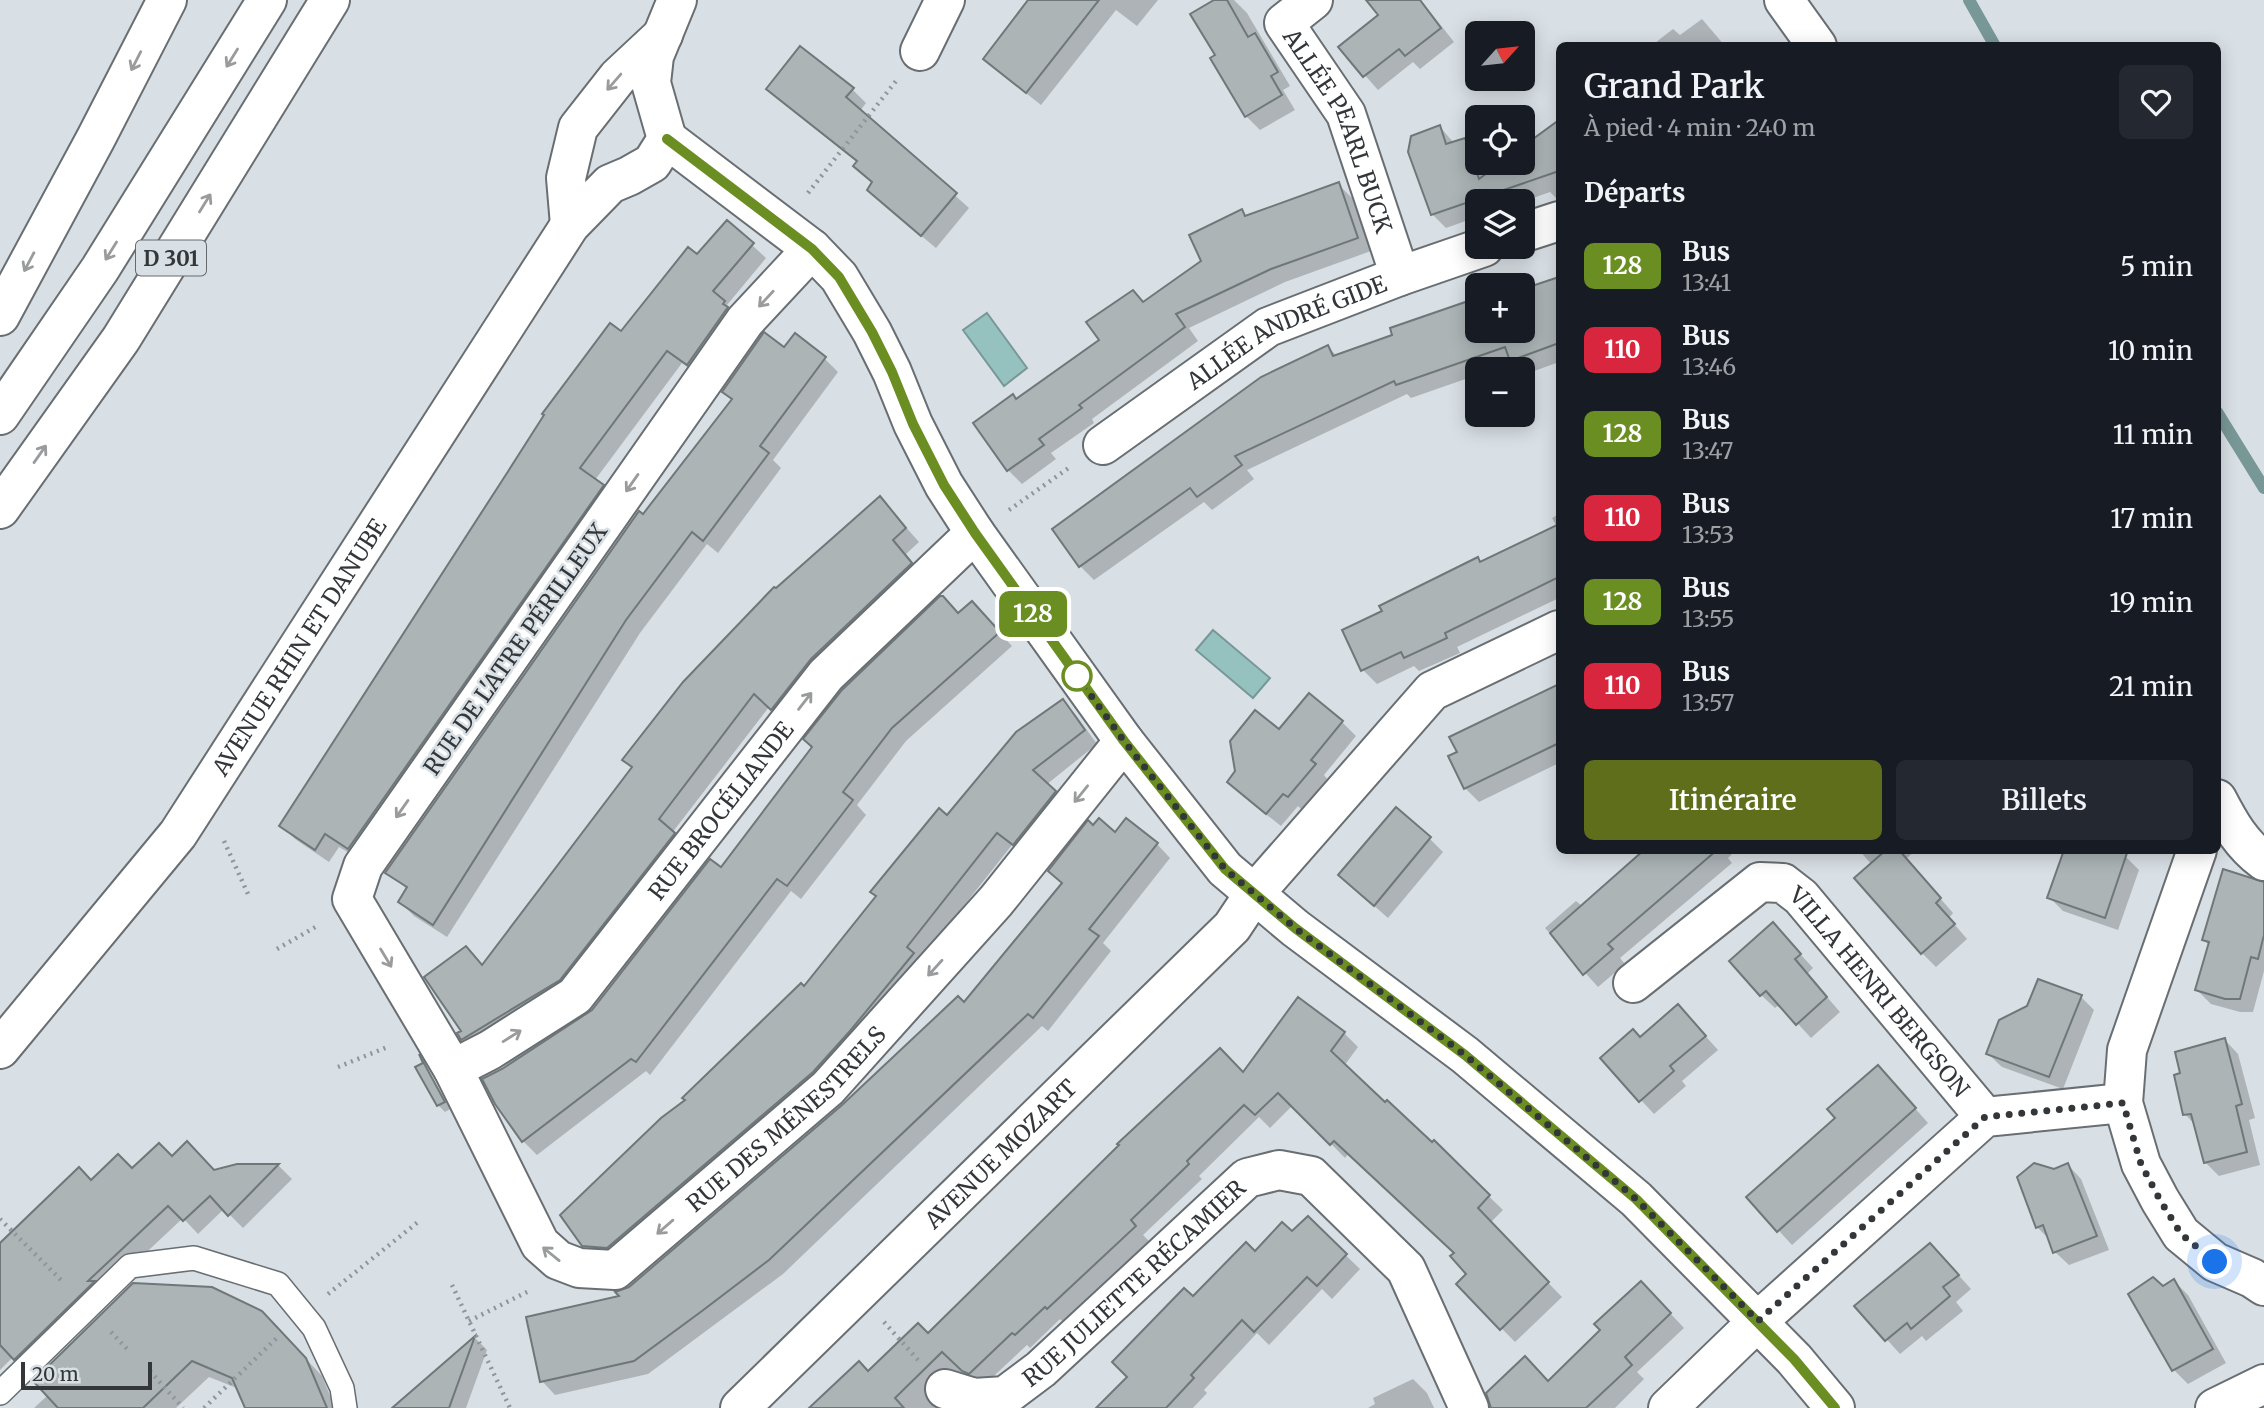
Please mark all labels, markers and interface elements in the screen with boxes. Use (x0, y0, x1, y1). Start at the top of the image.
north arrow (1465, 21, 1535, 91)
map controls (1465, 21, 1535, 427)
street label: ALLÉE PEARL BUCK (1277, 22, 1399, 237)
one-way arrow (224, 48, 238, 68)
one-way arrow (128, 50, 142, 71)
button: heart (2119, 65, 2193, 139)
text: Grand Park (1584, 66, 1764, 107)
one-way arrow (606, 73, 622, 91)
button: locate (1465, 105, 1535, 175)
text: À pied · 4 min · 240 m (1584, 113, 1815, 142)
text: Départs (1584, 176, 1685, 209)
button: layers (1465, 189, 1535, 259)
one-way arrow (199, 193, 213, 213)
text: Bus (1682, 235, 1730, 268)
road number: D 301 (136, 240, 206, 276)
one-way arrow (104, 241, 118, 261)
text: 128 (1603, 250, 1642, 281)
text: 5 min (2120, 250, 2193, 283)
one-way arrow (22, 251, 35, 272)
street label: ALLÉE ANDRÉ GIDE (1180, 268, 1391, 396)
text: 13:41 (1682, 268, 1731, 297)
button: + (1465, 273, 1535, 343)
one-way arrow (757, 290, 774, 307)
text: Bus (1682, 319, 1730, 352)
text: 110 (1604, 334, 1641, 365)
text: 10 min (2108, 334, 2193, 367)
text: 13:46 (1682, 352, 1736, 381)
button: − (1465, 357, 1535, 427)
text: Bus (1682, 403, 1730, 436)
text: 128 (1603, 418, 1642, 449)
text: 11 min (2113, 418, 2193, 451)
text: 13:47 (1682, 436, 1733, 465)
one-way arrow (32, 445, 47, 464)
one-way arrow (625, 473, 639, 492)
text: Bus (1682, 487, 1730, 520)
text: 110 (1604, 502, 1641, 533)
text: 17 min (2110, 502, 2193, 535)
street label: AVENUE RHIN ET DANUBE (205, 512, 392, 781)
street label: RUE DE L'ATRE PÉRILLEUX (417, 517, 613, 780)
text: 13:53 (1682, 520, 1734, 549)
text: Bus (1682, 571, 1730, 604)
text: 128 (1603, 586, 1642, 617)
text: 19 min (2109, 586, 2193, 619)
line badge: 128 (993, 591, 1073, 637)
text: 128 (1013, 598, 1053, 629)
text: 13:55 (1682, 604, 1735, 633)
text: Bus (1682, 655, 1730, 688)
unlabelled marker (1062, 661, 1092, 691)
text: 110 (1604, 670, 1641, 701)
text: 21 min (2109, 670, 2193, 703)
text: 13:57 (1682, 688, 1734, 717)
one-way arrow (797, 693, 812, 711)
street label: RUE BROCÉLIANDE (641, 715, 799, 905)
button: Itinéraire (1584, 760, 1882, 840)
button: Billets (1896, 760, 2193, 840)
one-way arrow (1073, 785, 1089, 803)
one-way arrow (395, 799, 410, 818)
street label: VILLA HENRI BERGSON (1784, 879, 1976, 1103)
one-way arrow (380, 947, 394, 967)
one-way arrow (927, 959, 943, 977)
street label: RUE DES MÉNESTRELS (680, 1020, 892, 1217)
one-way arrow (502, 1028, 522, 1042)
street label: AVENUE MOZART (917, 1073, 1082, 1235)
street label: RUE JULIETTE RÉCAMIER (1016, 1173, 1251, 1392)
one-way arrow (656, 1219, 674, 1235)
your location (2197, 1244, 2232, 1279)
one-way arrow (542, 1246, 560, 1261)
scale bar (21, 1359, 152, 1391)
text: 20 m (32, 1362, 79, 1386)

